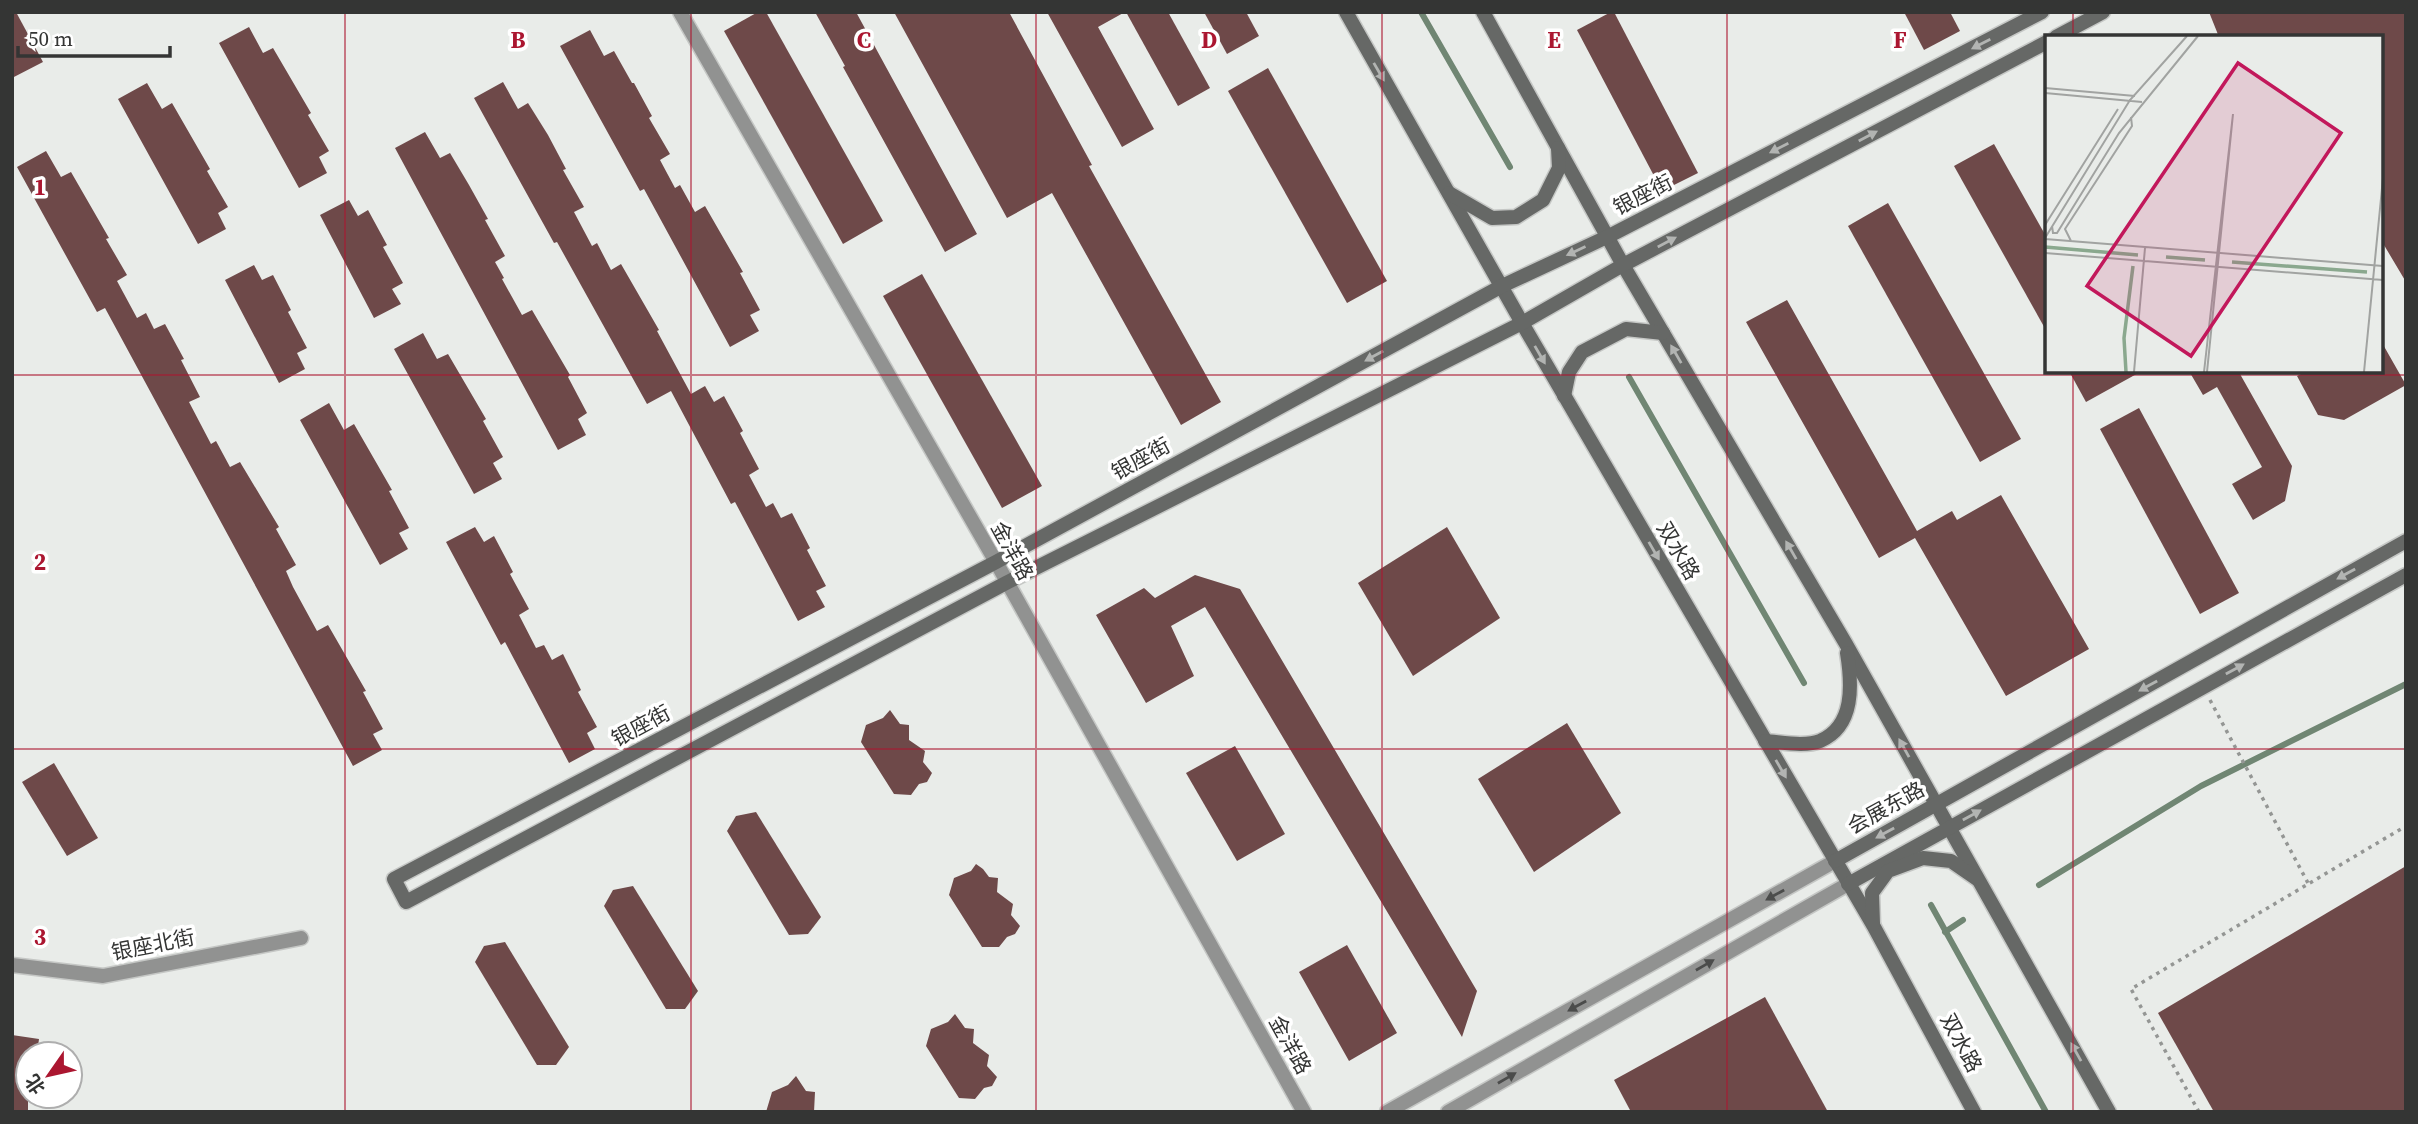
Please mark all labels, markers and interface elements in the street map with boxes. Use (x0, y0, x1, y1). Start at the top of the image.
scale bar (18, 14, 170, 58)
text: 50 m (28, 24, 73, 53)
text: B (511, 24, 526, 56)
text: C (857, 24, 871, 56)
text: D (1201, 24, 1217, 56)
text: E (1547, 24, 1561, 56)
text: F (1893, 24, 1907, 56)
inset map (2045, 35, 2383, 373)
one-way arrow (1971, 38, 1991, 49)
one-way arrow (1373, 62, 1386, 81)
one-way arrow (1858, 130, 1878, 142)
one-way arrow (1769, 142, 1789, 154)
street label: 银座街 (1608, 167, 1677, 222)
text: 1 (34, 171, 46, 203)
one-way arrow (1657, 236, 1677, 248)
one-way arrow (1566, 245, 1586, 257)
one-way arrow (1669, 344, 1682, 363)
one-way arrow (1534, 345, 1546, 364)
one-way arrow (1365, 350, 1384, 362)
street label: 银座街 (1106, 431, 1175, 487)
street label: 金洋路 (984, 516, 1040, 585)
street label: 双水路 (1650, 516, 1707, 585)
one-way arrow (1785, 540, 1797, 560)
one-way arrow (1648, 542, 1660, 561)
text: 2 (34, 546, 46, 578)
one-way arrow (2337, 568, 2356, 580)
one-way arrow (2226, 663, 2245, 675)
one-way arrow (2138, 680, 2157, 692)
street label: 银座街 (606, 698, 675, 753)
one-way arrow (1898, 737, 1910, 757)
one-way arrow (1775, 760, 1787, 779)
street label: 会展东路 (1842, 775, 1930, 841)
one-way arrow (1962, 809, 1982, 821)
one-way arrow (1876, 827, 1895, 839)
one-way arrow (1765, 889, 1785, 901)
text: 3 (34, 921, 46, 953)
street label: 银座北街 (109, 922, 197, 967)
one-way arrow (1695, 959, 1714, 972)
one-way arrow (1567, 1000, 1586, 1012)
street label: 双水路 (1934, 1008, 1989, 1077)
street label: 金洋路 (1262, 1010, 1318, 1079)
north arrow (14, 1040, 84, 1110)
one-way arrow (2070, 1042, 2082, 1062)
text: 北 (19, 1069, 51, 1100)
one-way arrow (1497, 1072, 1517, 1084)

